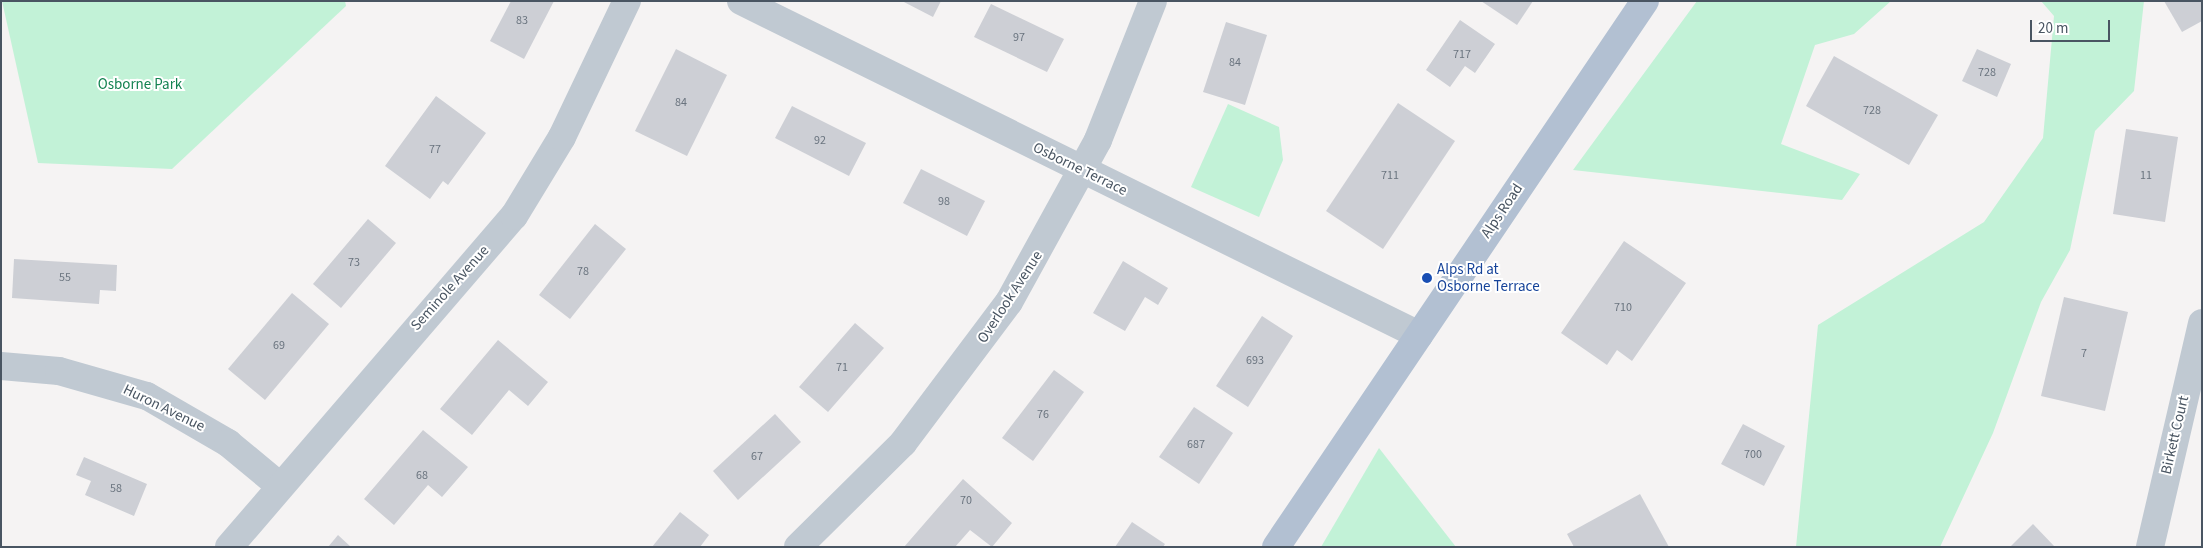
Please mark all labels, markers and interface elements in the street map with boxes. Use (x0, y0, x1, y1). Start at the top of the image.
scale bar (2033, 10, 2113, 42)
house number: 83 (516, 14, 528, 28)
text: 20 m (2038, 18, 2068, 39)
house number: 97 (1013, 31, 1025, 45)
house number: 717 (1453, 48, 1471, 62)
house number: 84 (1229, 56, 1241, 70)
house number: 728 (1978, 66, 1996, 80)
park label: Osborne Park (98, 76, 182, 94)
house number: 84 (675, 96, 687, 110)
house number: 728 (1863, 104, 1881, 118)
house number: 92 (814, 134, 826, 148)
street label: Osborne Terrace (1030, 138, 1130, 200)
house number: 77 (429, 143, 441, 157)
house number: 711 (1381, 169, 1399, 183)
house number: 11 (2140, 169, 2152, 183)
street label: Alps Road (1477, 180, 1527, 242)
house number: 98 (938, 195, 950, 209)
street label: Seminole Avenue (407, 242, 493, 334)
street label: Overlook Avenue (974, 248, 1046, 346)
house number: 73 (348, 256, 360, 270)
place label: Alps Rd at Osborne Terrace (1437, 260, 1540, 295)
house number: 78 (577, 265, 589, 279)
house number: 55 (59, 271, 71, 285)
marker: Alps Rd at Osborne Terrace (1421, 272, 1433, 284)
house number: 710 (1614, 301, 1632, 315)
house number: 69 (273, 339, 285, 353)
house number: 7 (2081, 347, 2087, 361)
house number: 693 (1246, 354, 1264, 368)
house number: 71 (836, 361, 848, 375)
street label: Huron Avenue (120, 380, 208, 436)
street label: Birkett Court (2157, 394, 2193, 476)
house number: 76 (1037, 408, 1049, 422)
house number: 687 (1187, 438, 1205, 452)
house number: 700 (1744, 448, 1762, 462)
house number: 67 (751, 450, 763, 464)
house number: 68 (416, 469, 428, 483)
house number: 58 (110, 482, 122, 496)
house number: 70 (960, 494, 972, 508)

